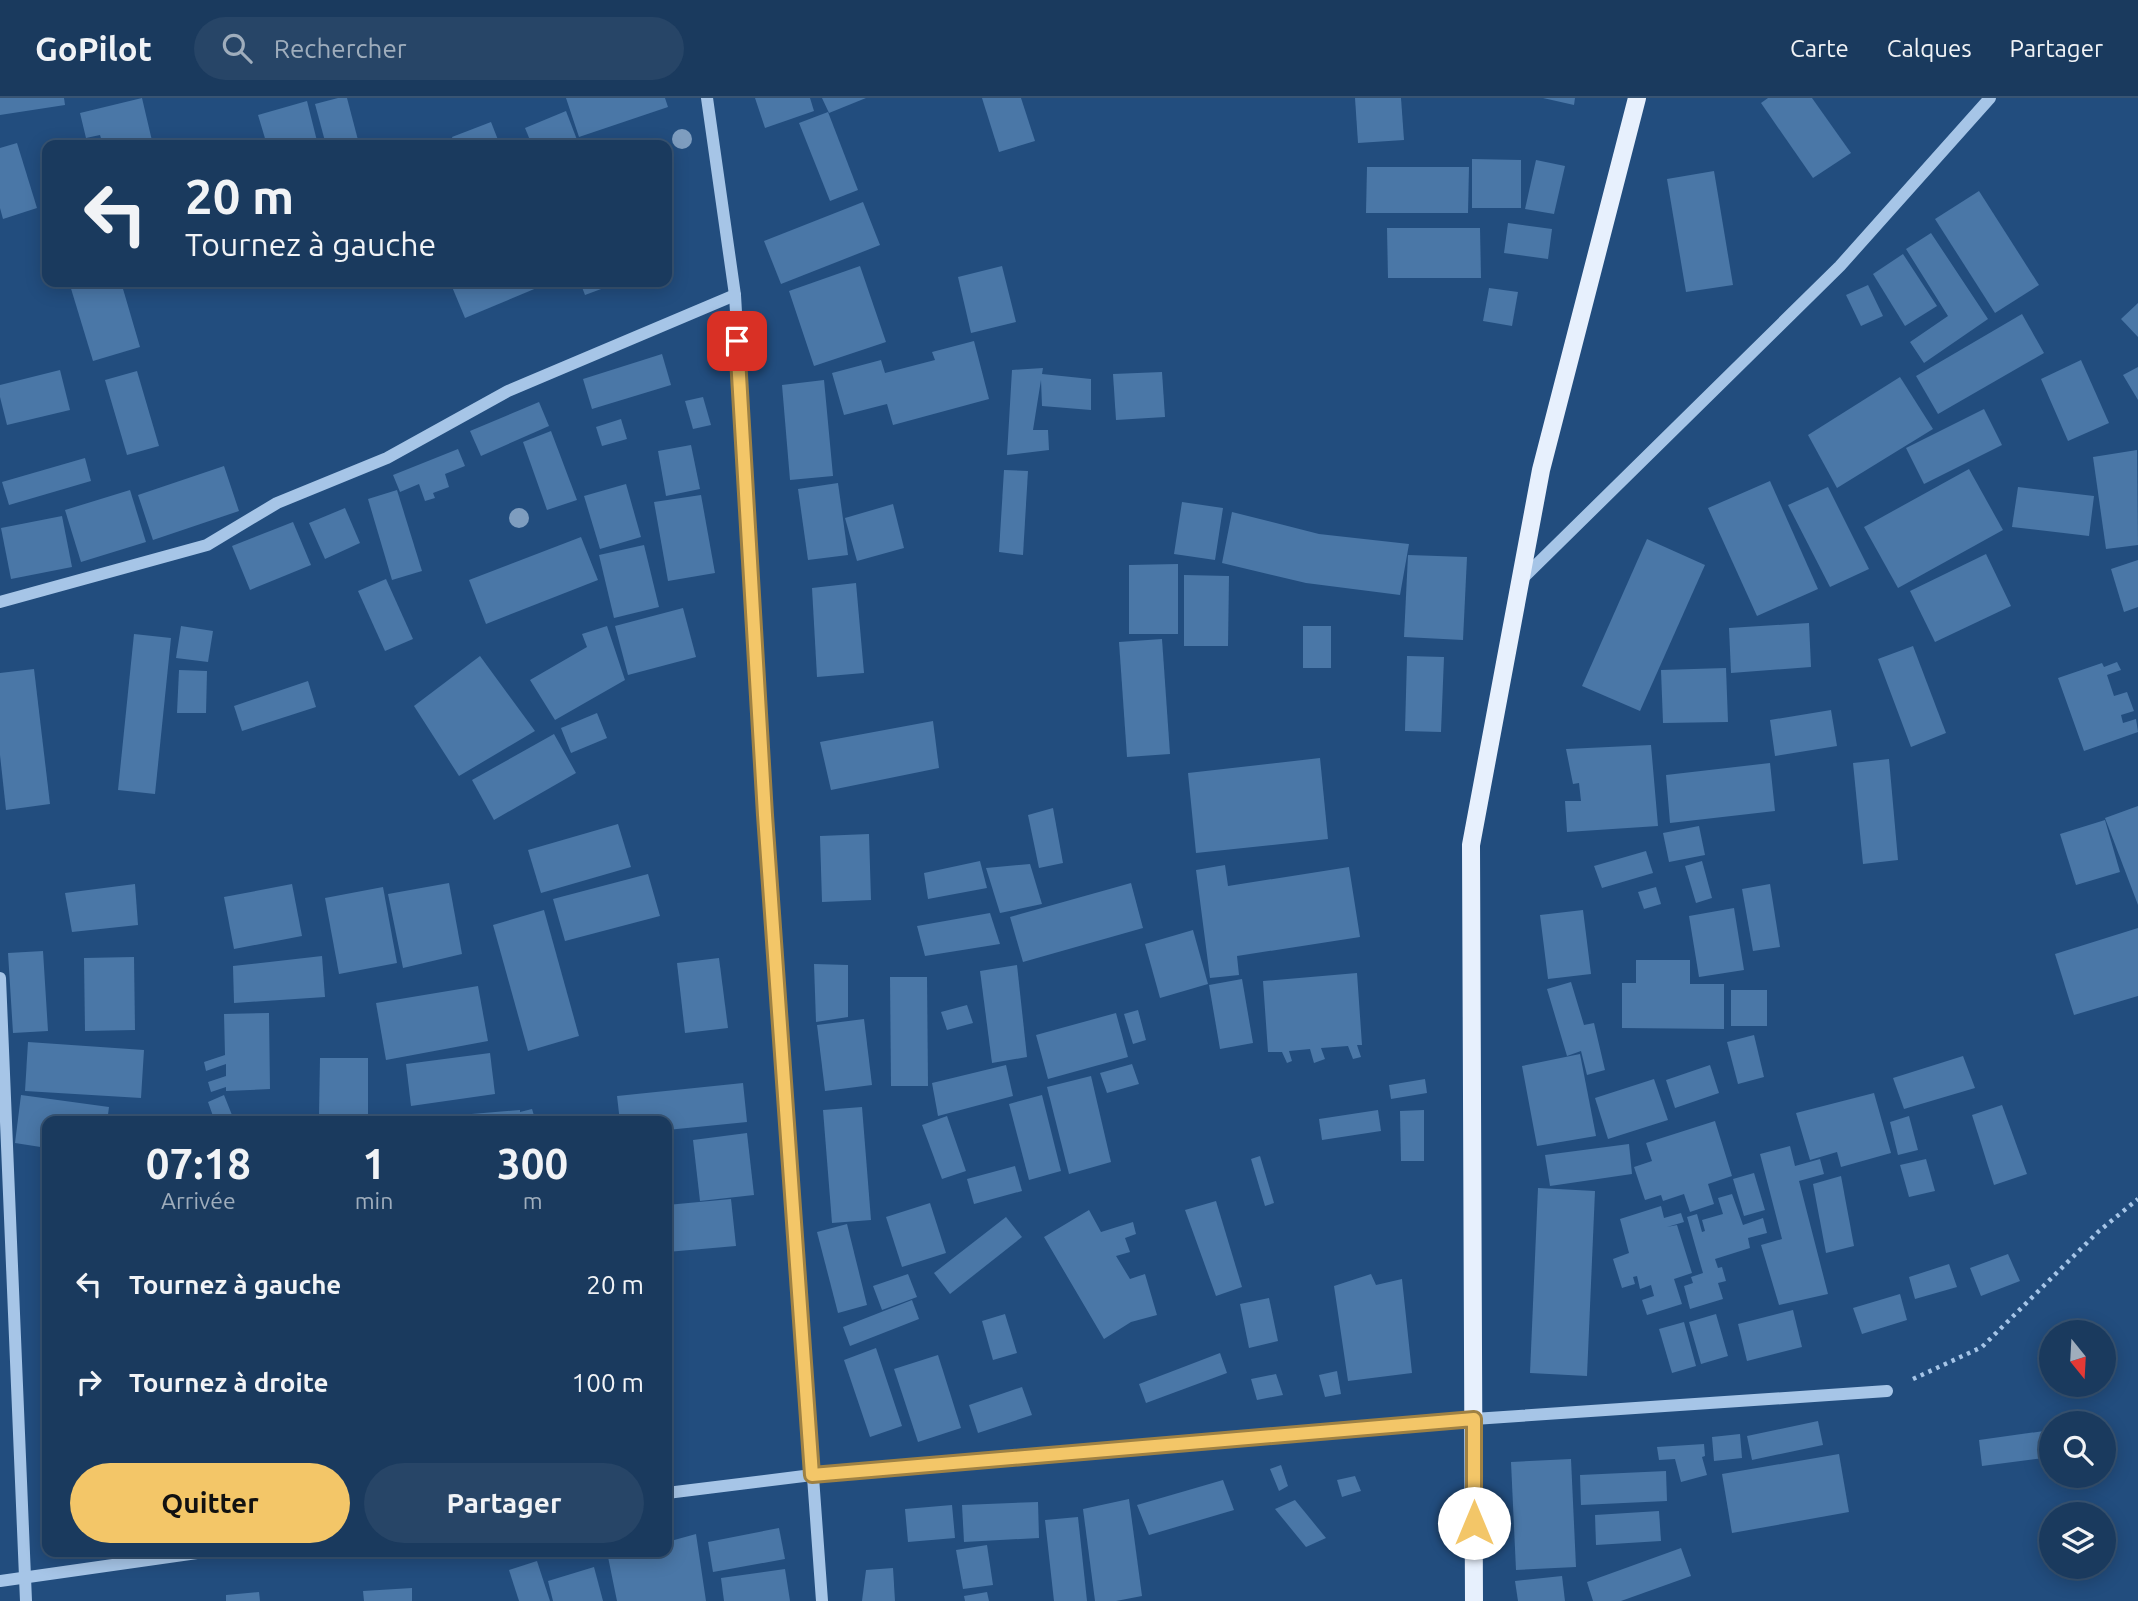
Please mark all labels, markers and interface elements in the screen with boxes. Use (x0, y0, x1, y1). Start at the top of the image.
search box (194, 17, 684, 80)
icon: search (218, 29, 256, 67)
text: GoPilot (35, 30, 152, 67)
text: Rechercher (274, 34, 407, 63)
text: Carte (1790, 35, 1849, 62)
text: Calques (1887, 35, 1972, 62)
text: Partager (2010, 35, 2103, 62)
icon: left (70, 168, 161, 259)
text: 20 m (185, 168, 294, 223)
text: Tournez à gauche (185, 226, 436, 262)
pin (707, 311, 767, 371)
icon: arrive (718, 322, 756, 360)
text: 07:18 (146, 1140, 251, 1187)
text: 1 (362, 1140, 386, 1187)
text: 300 (497, 1140, 568, 1187)
text: Arrivée (161, 1188, 236, 1213)
text: min (355, 1188, 393, 1213)
text: m (523, 1188, 543, 1213)
icon: left (70, 1265, 108, 1303)
text: Tournez à gauche (129, 1270, 341, 1299)
text: 20 m (586, 1270, 644, 1299)
north arrow (2039, 1320, 2116, 1396)
map controls (2039, 1320, 2116, 1579)
icon: right (70, 1363, 108, 1401)
text: Tournez à droite (129, 1368, 328, 1397)
text: 100 m (572, 1368, 644, 1397)
button: search (2039, 1411, 2116, 1488)
button: Quitter (70, 1463, 350, 1543)
button: Partager (364, 1463, 644, 1543)
position arrow (1437, 1486, 1511, 1560)
button: layers (2039, 1502, 2116, 1579)

